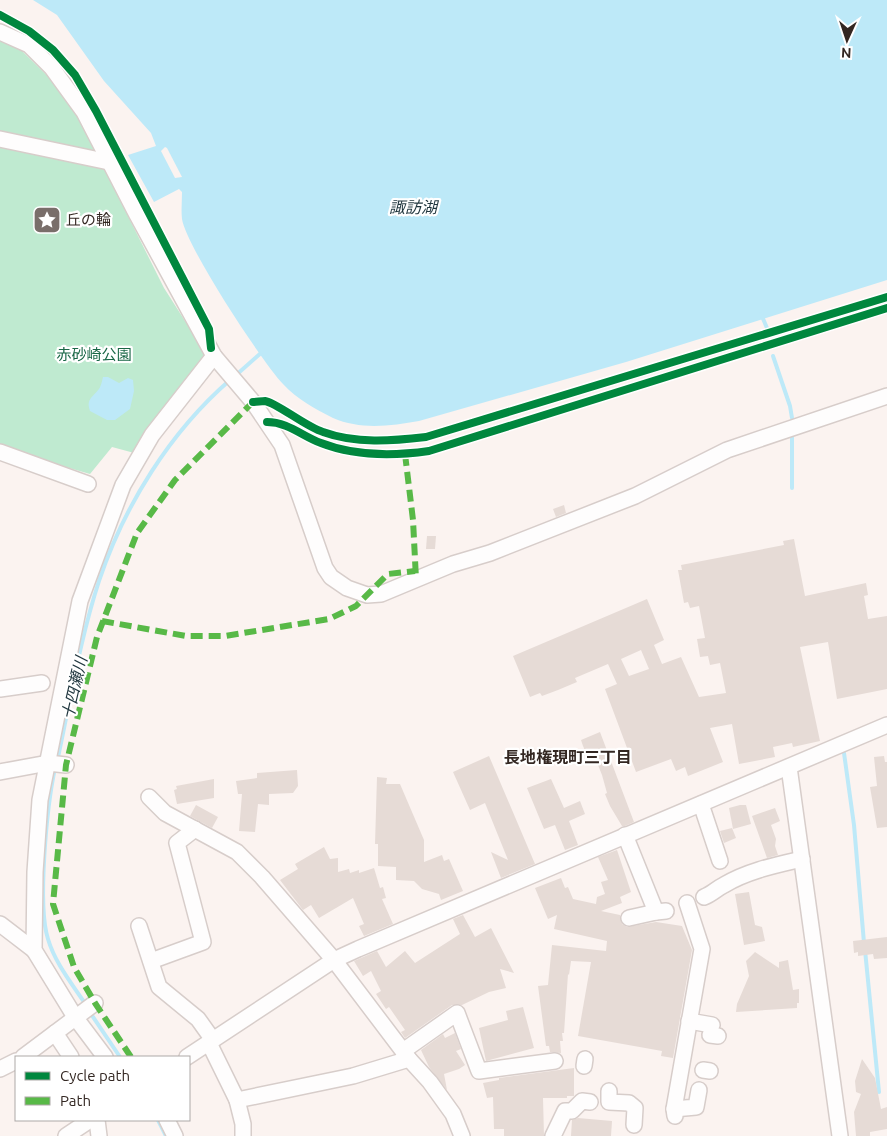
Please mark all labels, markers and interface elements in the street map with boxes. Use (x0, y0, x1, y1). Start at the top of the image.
north arrow (822, 15, 872, 65)
text: N (841, 45, 852, 61)
water label: 諏訪湖 (389, 198, 440, 216)
place icon: 丘の輪 (32, 205, 62, 235)
place label: 丘の輪 (66, 211, 111, 228)
park label: 赤砂崎公園 (56, 346, 132, 363)
water label: 十四瀬川 (58, 653, 90, 721)
district label: 長地権現町三丁目 (504, 748, 632, 766)
legend (15, 1056, 190, 1121)
text: Cycle path (60, 1067, 130, 1084)
text: Path (60, 1092, 91, 1109)

